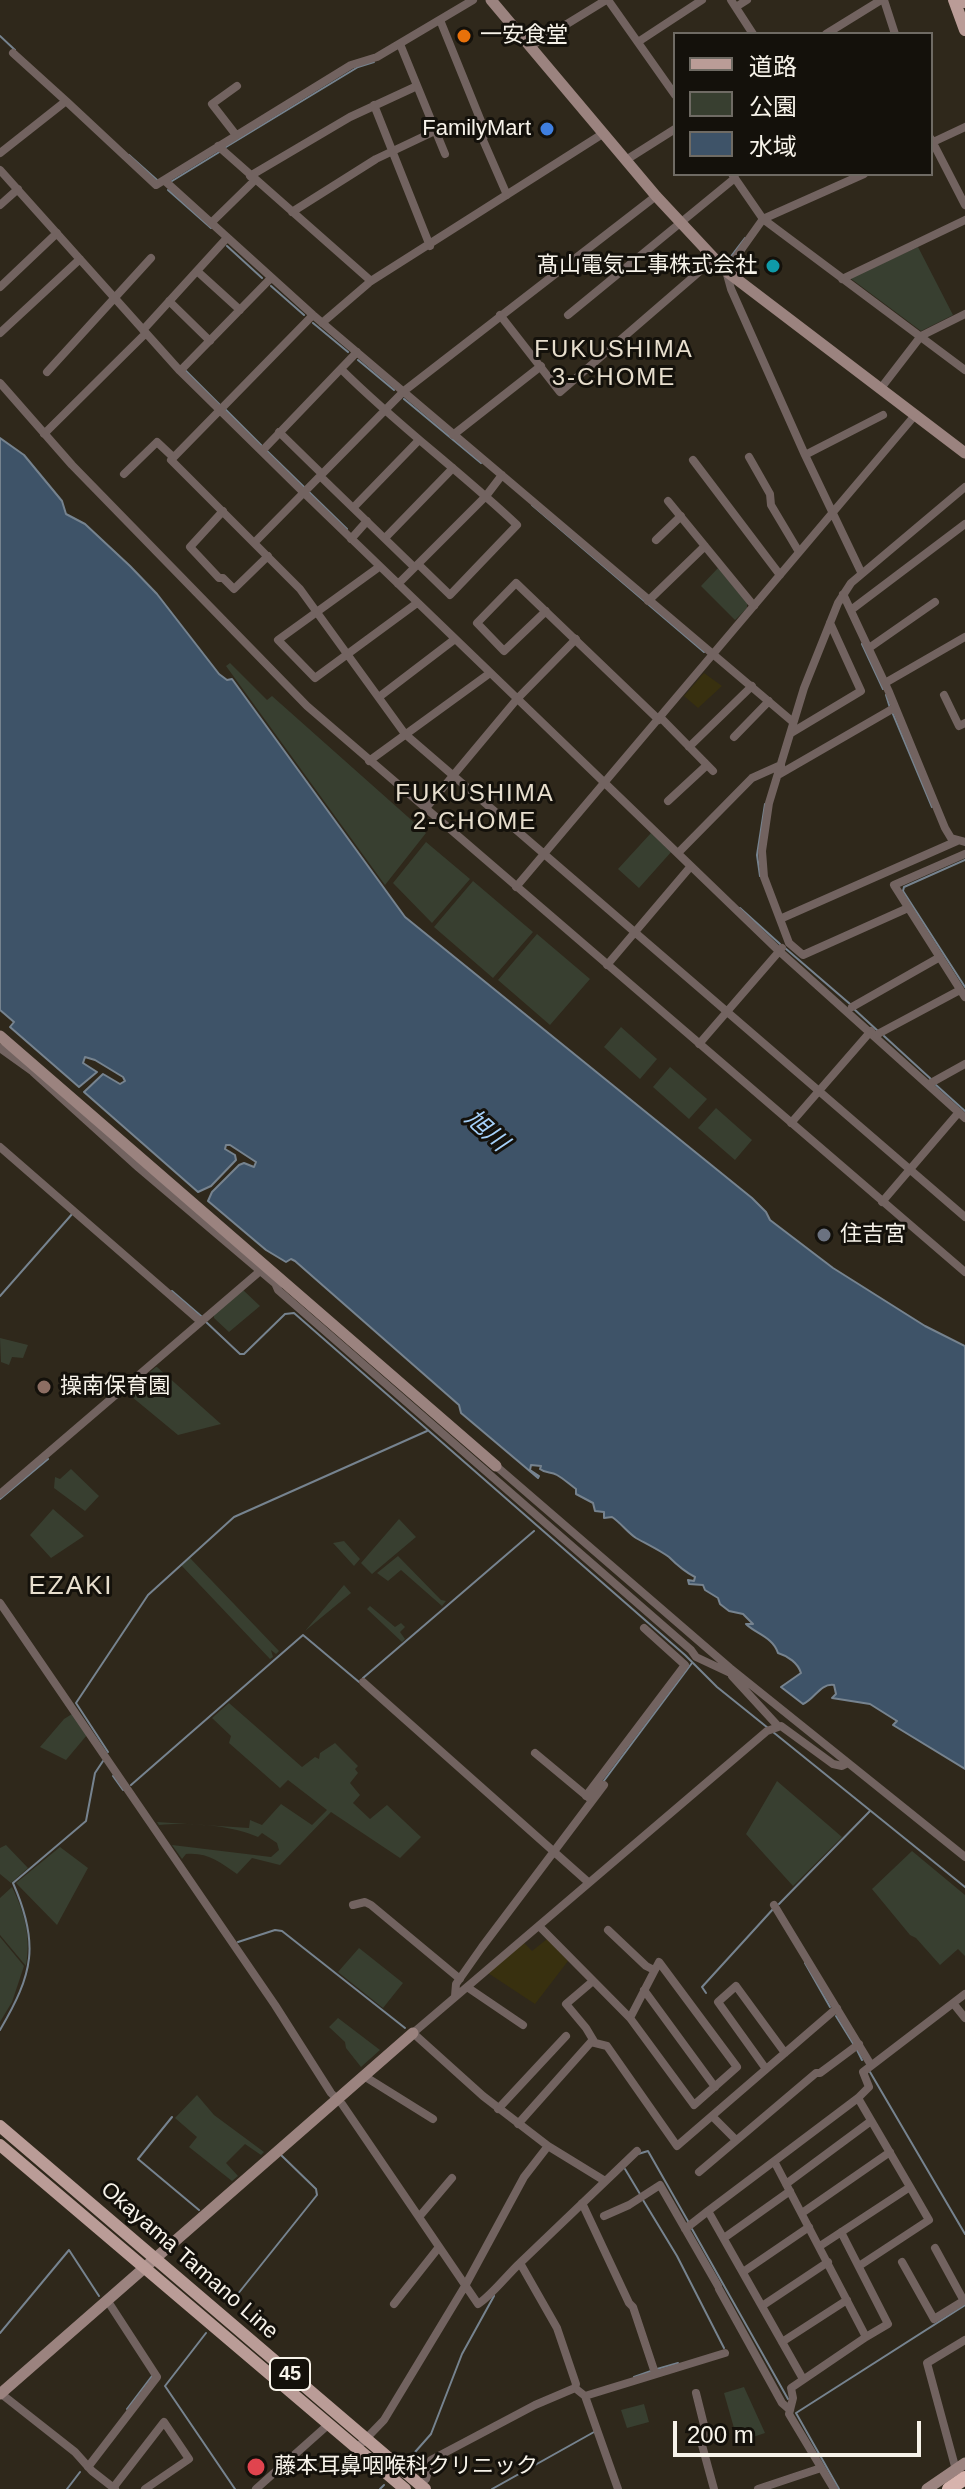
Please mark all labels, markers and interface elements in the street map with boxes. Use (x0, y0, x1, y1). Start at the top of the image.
place label: 一安食堂 (480, 23, 568, 49)
marker: 一安食堂 (455, 27, 473, 45)
legend (673, 32, 933, 176)
text: 道路 (749, 53, 797, 80)
text: 公園 (749, 93, 797, 120)
place label: FamilyMart (422, 116, 531, 142)
marker: FamilyMart (538, 120, 556, 138)
text: 水域 (749, 133, 797, 160)
place label: 髙山電気工事株式会社 (537, 253, 757, 279)
marker: 髙山電気工事株式会社 (764, 257, 782, 275)
district label: FUKUSHIMA 3-CHOME (534, 336, 694, 392)
district label: FUKUSHIMA 2-CHOME (395, 780, 555, 836)
water label: 旭川 (459, 1104, 513, 1158)
place label: 住吉宮 (840, 1222, 906, 1248)
marker: 住吉宮 (815, 1226, 833, 1244)
place label: 操南保育園 (60, 1374, 170, 1400)
marker: 操南保育園 (35, 1378, 53, 1396)
district label: EZAKI (28, 1571, 114, 1603)
street label: Okayama Tamano Line (95, 2177, 283, 2345)
road number: 45 (270, 2358, 310, 2390)
scale bar (677, 2405, 925, 2455)
text: 200 m (687, 2421, 754, 2448)
place label: 藤本耳鼻咽喉科クリニック (274, 2454, 538, 2480)
marker: 藤本耳鼻咽喉科クリニック (245, 2456, 267, 2478)

